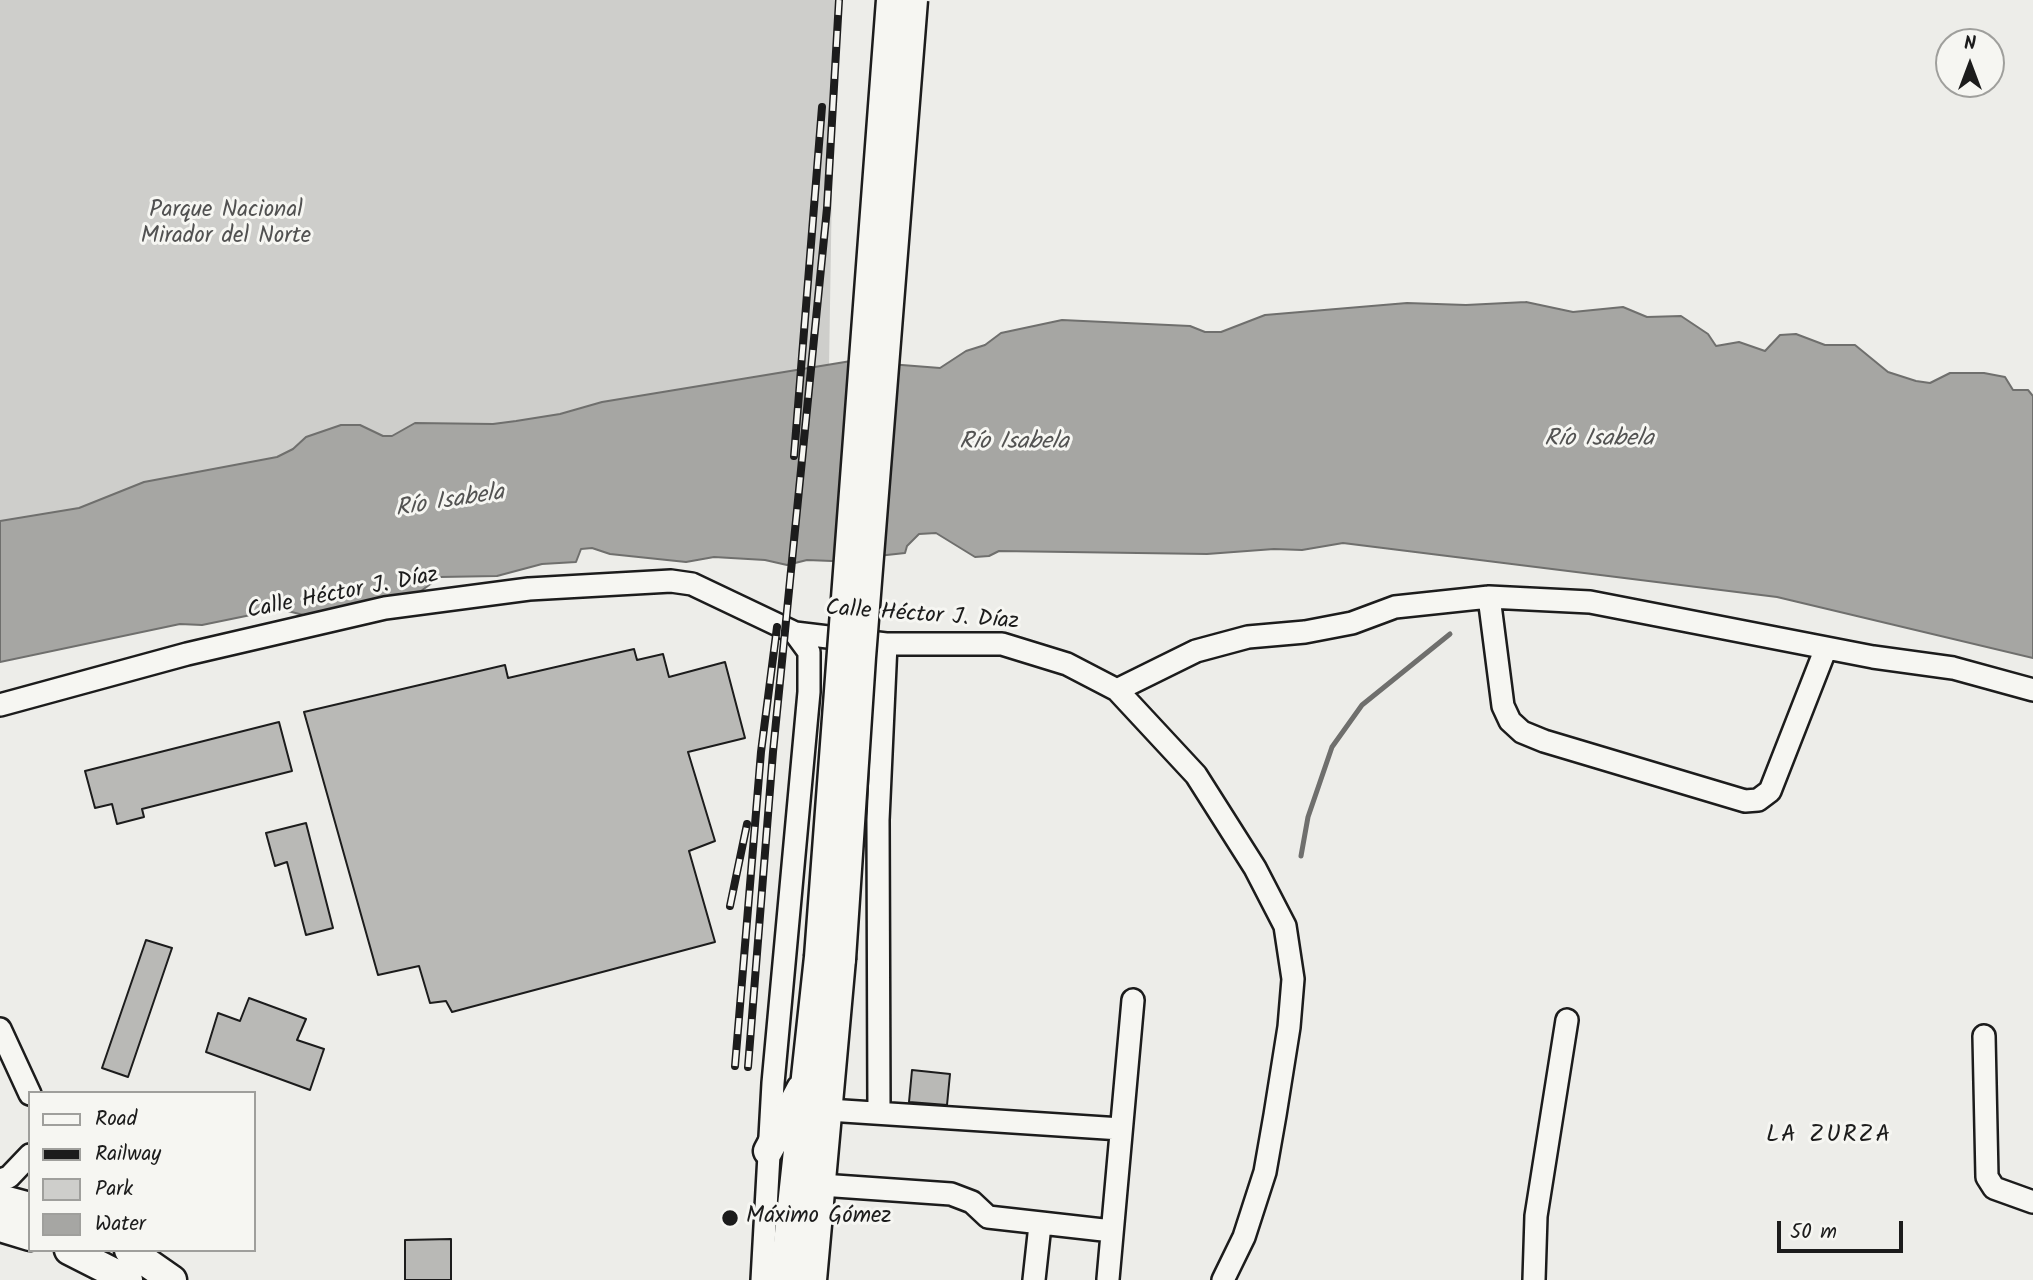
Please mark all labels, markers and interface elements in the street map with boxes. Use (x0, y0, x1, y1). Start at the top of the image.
north arrow (1935, 28, 2005, 98)
text: N (1964, 29, 1976, 59)
park label: Parque Nacional Mirador del Norte (141, 198, 311, 252)
water label: Río Isabela (1544, 427, 1654, 455)
water label: Río Isabela (959, 430, 1069, 458)
water label: Río Isabela (394, 480, 506, 526)
street label: Calle Héctor J. Díaz (245, 563, 441, 627)
street label: Calle Héctor J. Díaz (824, 596, 1020, 638)
legend (28, 1091, 256, 1252)
text: Road (95, 1103, 137, 1136)
district label: LA ZURZA (1767, 1123, 1891, 1151)
text: Railway (95, 1138, 161, 1171)
text: Park (95, 1173, 133, 1206)
place label: Máximo Gómez (746, 1204, 891, 1232)
scale bar (1781, 1206, 1907, 1250)
text: Water (95, 1208, 146, 1241)
marker: Máximo Gómez (720, 1208, 740, 1228)
text: 50 m (1790, 1216, 1837, 1249)

